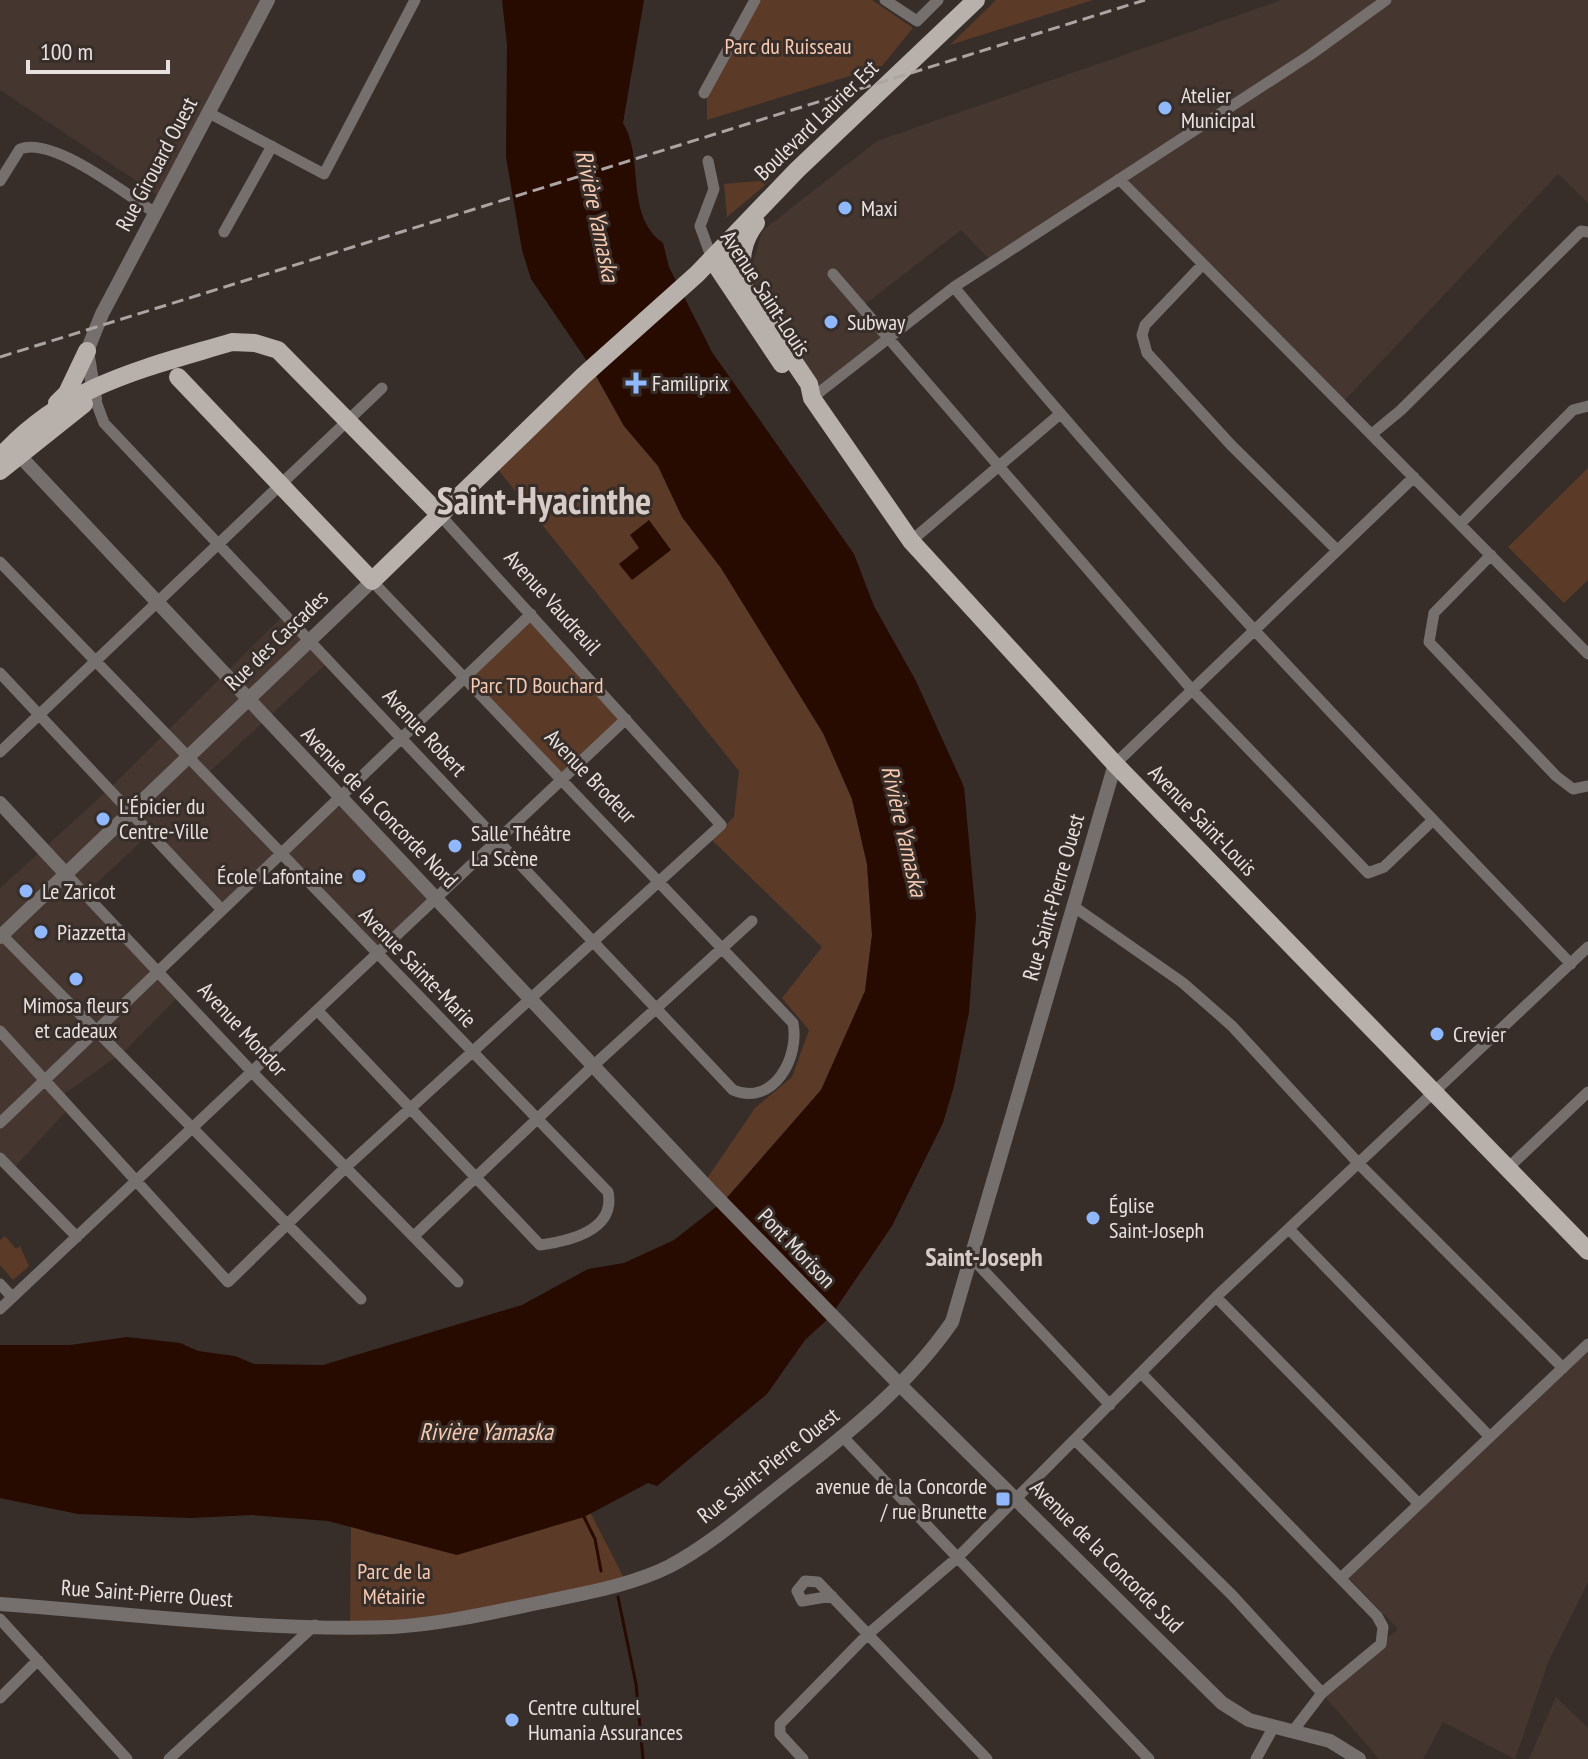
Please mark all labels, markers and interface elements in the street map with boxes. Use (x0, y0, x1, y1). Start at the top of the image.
scale bar (28, 24, 168, 74)
park label: Parc du Ruisseau (724, 32, 852, 60)
text: 100 m (40, 36, 93, 67)
street label: Boulevard Laurier Est (748, 54, 884, 186)
place label: Atelier Municipal (1181, 81, 1256, 134)
street label: Rue Girouard Ouest (109, 92, 203, 236)
marker: Atelier Municipal (1156, 99, 1174, 117)
water label: Rivière Yamaska (568, 147, 627, 286)
place label: Maxi (861, 194, 898, 222)
marker: Maxi (836, 199, 854, 217)
street label: Avenue Saint-Louis (715, 225, 817, 361)
place label: Subway (847, 308, 906, 336)
marker: Subway (822, 313, 840, 331)
place label: Familiprix (652, 369, 728, 397)
marker: Familiprix (627, 374, 645, 392)
district label: Saint-Hyacinthe (437, 475, 651, 524)
street label: Avenue Vaudreuil (499, 544, 608, 661)
street label: Rue des Cascades (218, 584, 334, 696)
park label: Parc TD Bouchard (471, 671, 604, 699)
street label: Avenue Robert (377, 682, 473, 782)
street label: Avenue de la Concorde Nord (296, 720, 464, 894)
street label: Avenue Brodeur (539, 723, 643, 829)
street label: Avenue Saint-Louis (1143, 758, 1263, 882)
water label: Rivière Yamaska (874, 762, 935, 901)
place label: L'Épicier du Centre-Ville (119, 792, 209, 845)
marker: L'Épicier du Centre-Ville (94, 810, 112, 828)
street label: Rue Saint-Pierre Ouest (1016, 810, 1090, 984)
place label: Salle Théâtre La Scène (471, 819, 571, 872)
marker: Salle Théâtre La Scène (446, 837, 464, 855)
place label: École Lafontaine (217, 862, 343, 890)
marker: École Lafontaine (350, 867, 368, 885)
place label: Le Zaricot (42, 877, 115, 905)
marker: Le Zaricot (17, 882, 35, 900)
street label: Avenue Sainte-Marie (353, 901, 483, 1033)
place label: Piazzetta (57, 918, 126, 946)
marker: Piazzetta (32, 923, 50, 941)
marker: Mimosa fleurs et cadeaux (67, 970, 85, 988)
street label: Avenue Mondor (192, 976, 294, 1082)
place label: Mimosa fleurs et cadeaux (23, 991, 129, 1044)
place label: Crevier (1453, 1020, 1506, 1048)
marker: Crevier (1428, 1025, 1446, 1043)
place label: Église Saint-Joseph (1109, 1191, 1204, 1244)
street label: Pont Morison (752, 1202, 842, 1294)
marker: Église Saint-Joseph (1084, 1209, 1102, 1227)
district label: Saint-Joseph (925, 1240, 1043, 1273)
street label: Rue Saint-Pierre Ouest (692, 1401, 844, 1529)
water label: Rivière Yamaska (419, 1416, 554, 1447)
place label: avenue de la Concorde / rue Brunette (816, 1472, 987, 1525)
street label: Avenue de la Concorde Sud (1024, 1473, 1190, 1639)
marker: avenue de la Concorde / rue Brunette (994, 1490, 1012, 1508)
park label: Parc de la Métairie (357, 1557, 431, 1610)
street label: Rue Saint-Pierre Ouest (60, 1573, 234, 1613)
place label: Centre culturel Humania Assurances (528, 1693, 683, 1746)
marker: Centre culturel Humania Assurances (503, 1711, 521, 1729)

